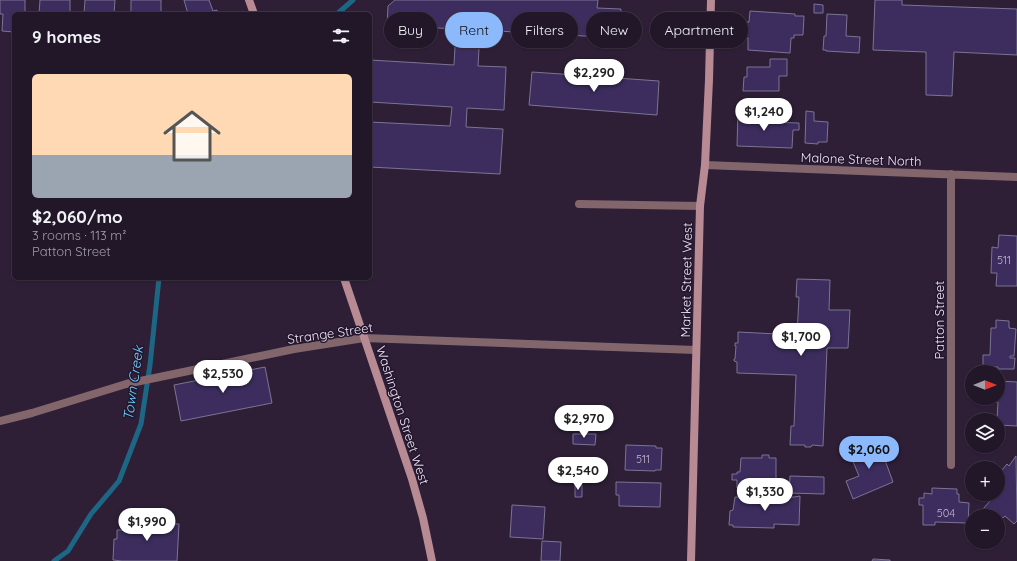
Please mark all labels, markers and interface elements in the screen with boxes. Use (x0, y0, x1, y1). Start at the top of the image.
chip: Buy (384, 12, 437, 48)
chip: Rent (445, 12, 503, 48)
chip: Filters (511, 12, 578, 48)
chip: New (586, 12, 642, 48)
chip: Apartment (650, 12, 748, 48)
icon: filters (330, 25, 352, 47)
text: 9 homes (32, 26, 101, 47)
pin: $2,290 (561, 59, 627, 93)
text: $2,290 (573, 64, 615, 80)
pin: $1,240 (731, 98, 797, 132)
icon: home (156, 100, 228, 172)
text: $1,240 (744, 103, 784, 119)
street label: Malone Street North (800, 149, 922, 169)
text: $2,060/mo (32, 206, 123, 227)
street label: Market Street West (677, 222, 695, 338)
text: 3 rooms · 113 m² (32, 227, 126, 243)
text: Patton Street (32, 243, 111, 259)
house number: 511 (997, 253, 1011, 267)
street label: Patton Street (931, 281, 947, 359)
street label: Strange Street (286, 319, 374, 347)
pin: $1,700 (768, 323, 834, 357)
text: $1,700 (781, 328, 821, 344)
water label: Town Creek (119, 343, 147, 421)
street label: Washington Street West (373, 344, 433, 486)
pin: $2,530 (190, 360, 256, 394)
text: $2,530 (202, 365, 244, 381)
north arrow (965, 365, 1005, 405)
map controls (965, 365, 1005, 549)
pin: $2,970 (551, 405, 617, 439)
text: $2,970 (564, 410, 604, 426)
button: layers (965, 413, 1005, 453)
pin: $2,060 (836, 436, 902, 470)
text: $2,060 (848, 441, 890, 457)
house number: 511 (636, 452, 650, 466)
pin: $2,540 (545, 457, 611, 491)
button: + (965, 461, 1005, 501)
text: $2,540 (557, 462, 599, 478)
pin: $1,330 (732, 478, 798, 512)
text: $1,330 (746, 483, 784, 499)
house number: 504 (937, 506, 955, 520)
pin: $1,990 (114, 508, 180, 542)
button: − (965, 509, 1005, 549)
text: $1,990 (127, 513, 167, 529)

